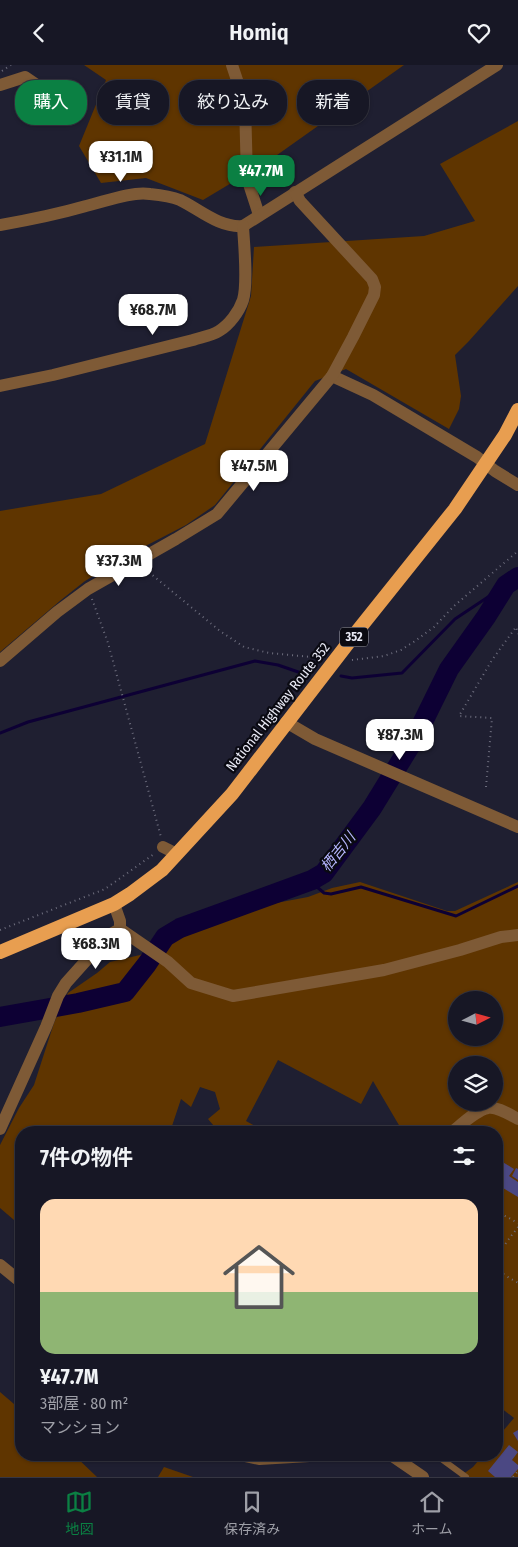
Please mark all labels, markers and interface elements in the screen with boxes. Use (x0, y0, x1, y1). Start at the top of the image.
icon: back (25, 19, 53, 47)
text: Homiq (229, 19, 289, 46)
icon: heart (465, 19, 493, 47)
chip: 購入 (15, 80, 87, 125)
chip: 賃貸 (97, 80, 169, 125)
chip: 絞り込み (179, 80, 287, 125)
chip: 新着 (297, 80, 369, 125)
pin: ¥31.1M (80, 141, 162, 183)
text: ¥31.1M (100, 147, 142, 166)
pin: ¥47.7M (220, 155, 302, 197)
text: ¥47.7M (239, 161, 283, 180)
pin: ¥68.7M (112, 293, 194, 336)
text: ¥68.7M (130, 300, 176, 319)
pin: ¥47.5M (213, 449, 295, 492)
text: ¥47.5M (231, 456, 277, 475)
pin: ¥37.3M (78, 545, 160, 587)
text: ¥37.3M (96, 551, 142, 570)
road number: 352 (340, 627, 368, 647)
street label: National Highway Route 352 (223, 639, 333, 775)
pin: ¥87.3M (359, 719, 441, 761)
text: ¥87.3M (377, 725, 423, 744)
water label: 栖吉川 (317, 827, 360, 875)
pin: ¥68.3M (55, 927, 137, 970)
text: ¥68.3M (72, 934, 120, 953)
north arrow (448, 991, 502, 1046)
map controls (448, 991, 503, 1111)
button: layers (448, 1056, 503, 1111)
icon: filters (450, 1142, 478, 1170)
text: 7件の物件 (40, 1145, 133, 1171)
icon: home (214, 1232, 304, 1322)
text: ¥47.7M (40, 1364, 99, 1390)
text: 3部屋 · 80 m² (40, 1394, 128, 1413)
text: マンション (40, 1418, 120, 1437)
tab: 地図 (65, 1488, 93, 1538)
tab: 保存済み (224, 1488, 280, 1538)
tab: ホーム (411, 1488, 453, 1538)

